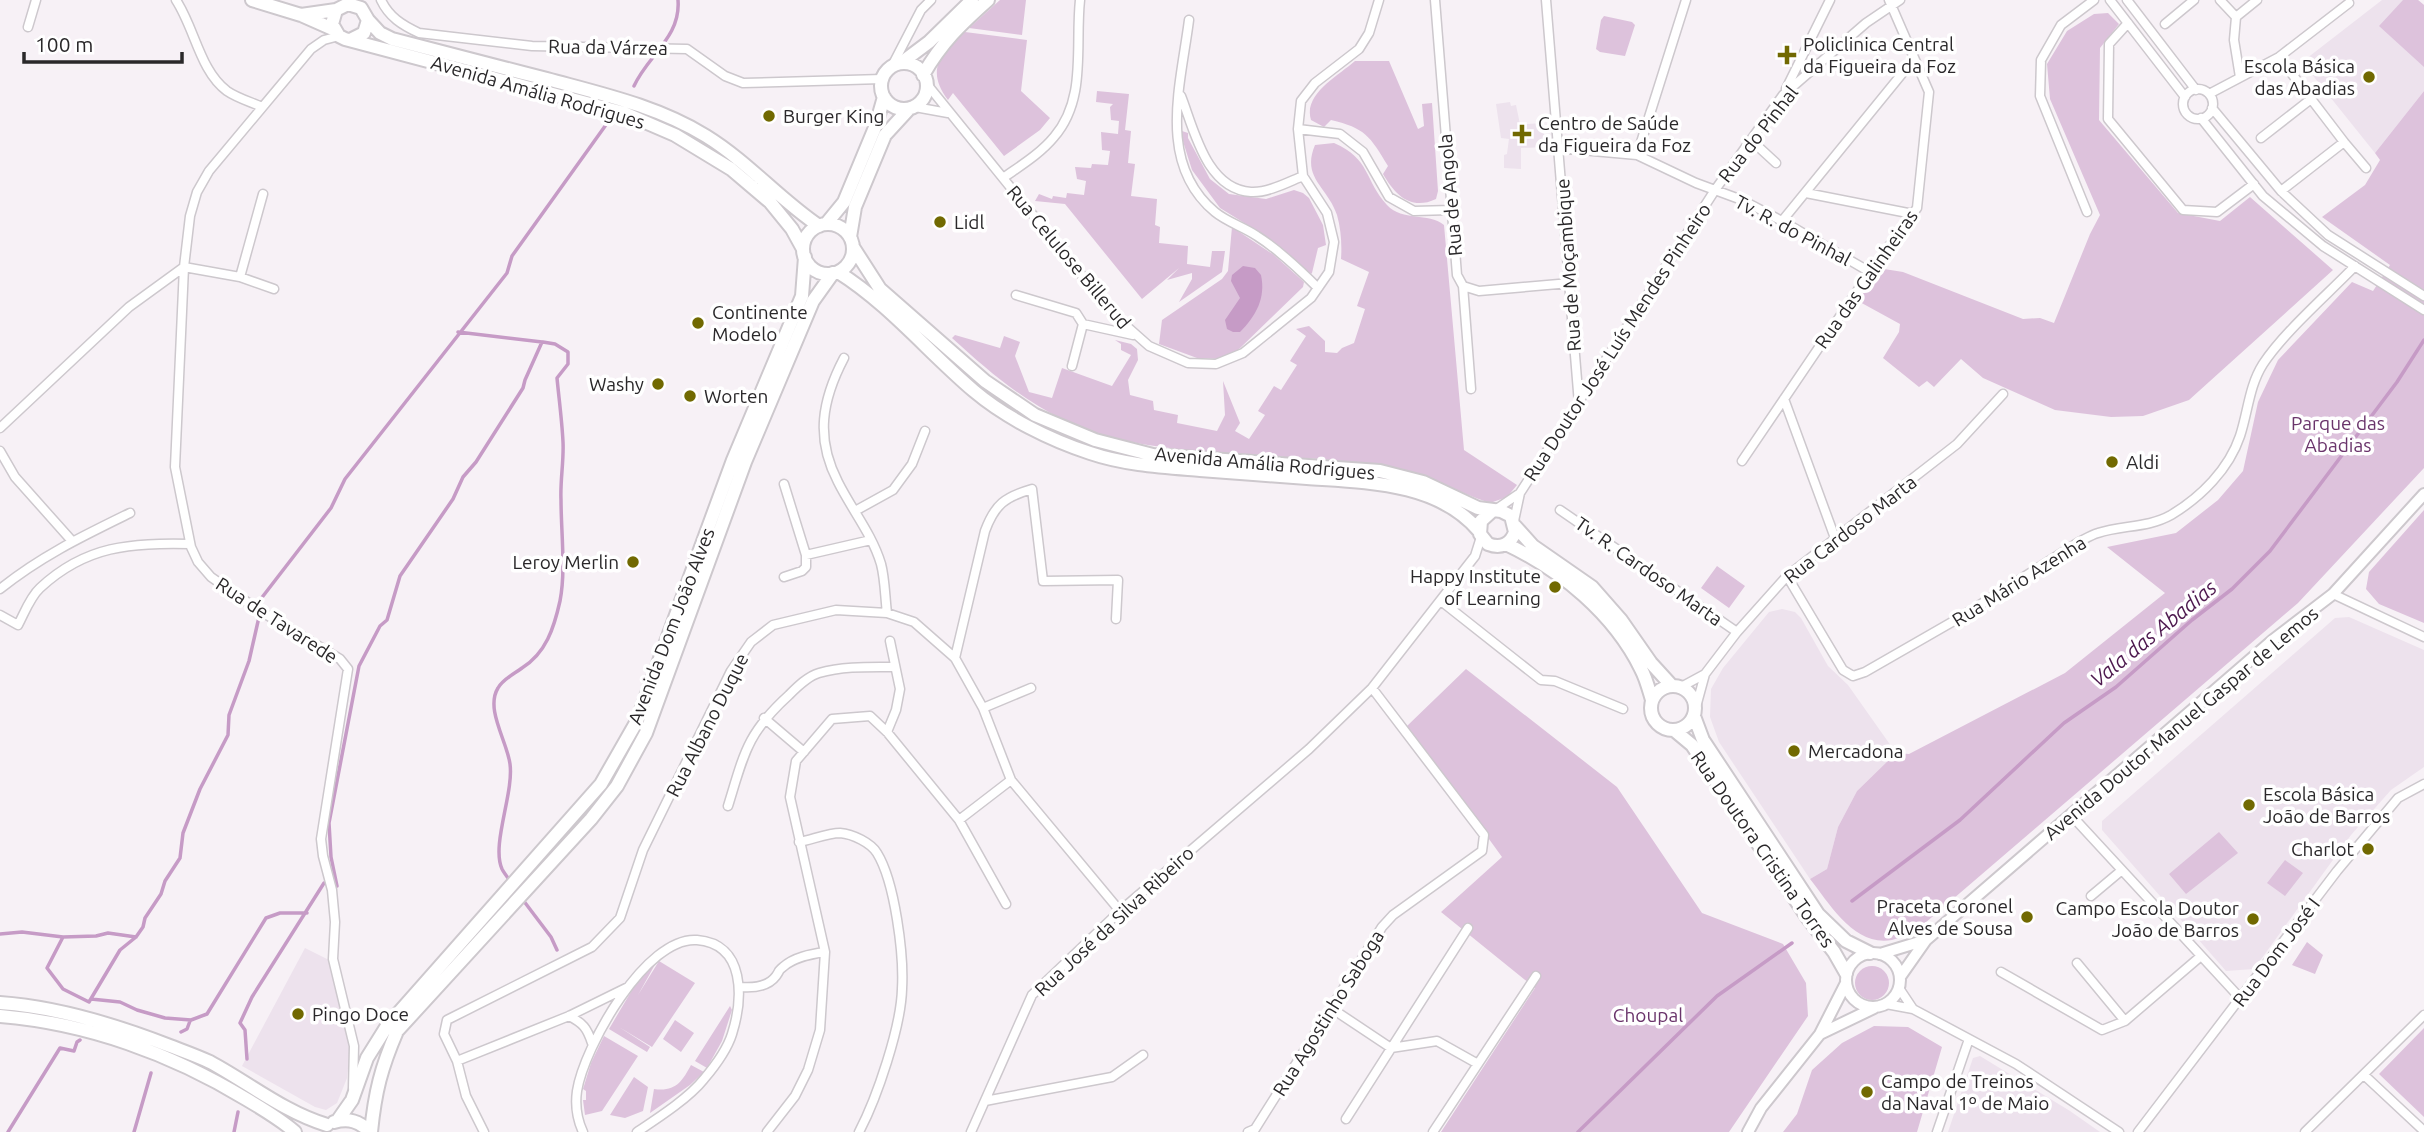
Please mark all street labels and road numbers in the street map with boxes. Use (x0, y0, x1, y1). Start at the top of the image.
street label: Rua da Várzea (548, 35, 668, 59)
street label: Avenida Amália Rodrigues (429, 51, 647, 133)
street label: Rua do Pinhal (1714, 82, 1802, 186)
street label: Rua de Angola (1434, 133, 1466, 257)
street label: Rua de Moçambique (1551, 178, 1585, 352)
street label: Rua Celulose Billerud (1003, 181, 1135, 333)
street label: Tv. R. do Pinhal (1731, 190, 1855, 270)
street label: Rua Doutor José Luís Mendes Pinheiro (1519, 199, 1715, 485)
street label: Rua das Galinheiras (1810, 205, 1922, 353)
street label: Avenida Amália Rodrigues (1154, 442, 1376, 484)
street label: Rua Cardoso Marta (1779, 470, 1921, 588)
street label: Tv. R. Cardoso Marta (1571, 512, 1727, 630)
street label: Avenida Dom João Alves (623, 525, 719, 727)
street label: Rua Mário Azenha (1948, 531, 2090, 631)
street label: Rua de Tavarede (212, 572, 342, 668)
street label: Avenida Doutor Manuel Gaspar de Lemos (2040, 602, 2322, 844)
street label: Rua Albano Duque (661, 650, 753, 800)
street label: Rua Doutora Cristina Torres (1687, 747, 1839, 951)
street label: Rua José da Silva Ribeiro (1030, 842, 1198, 1000)
street label: Rua Dom José I (2228, 893, 2324, 1011)
street label: Rua Agostinho Saboga (1268, 926, 1388, 1100)

